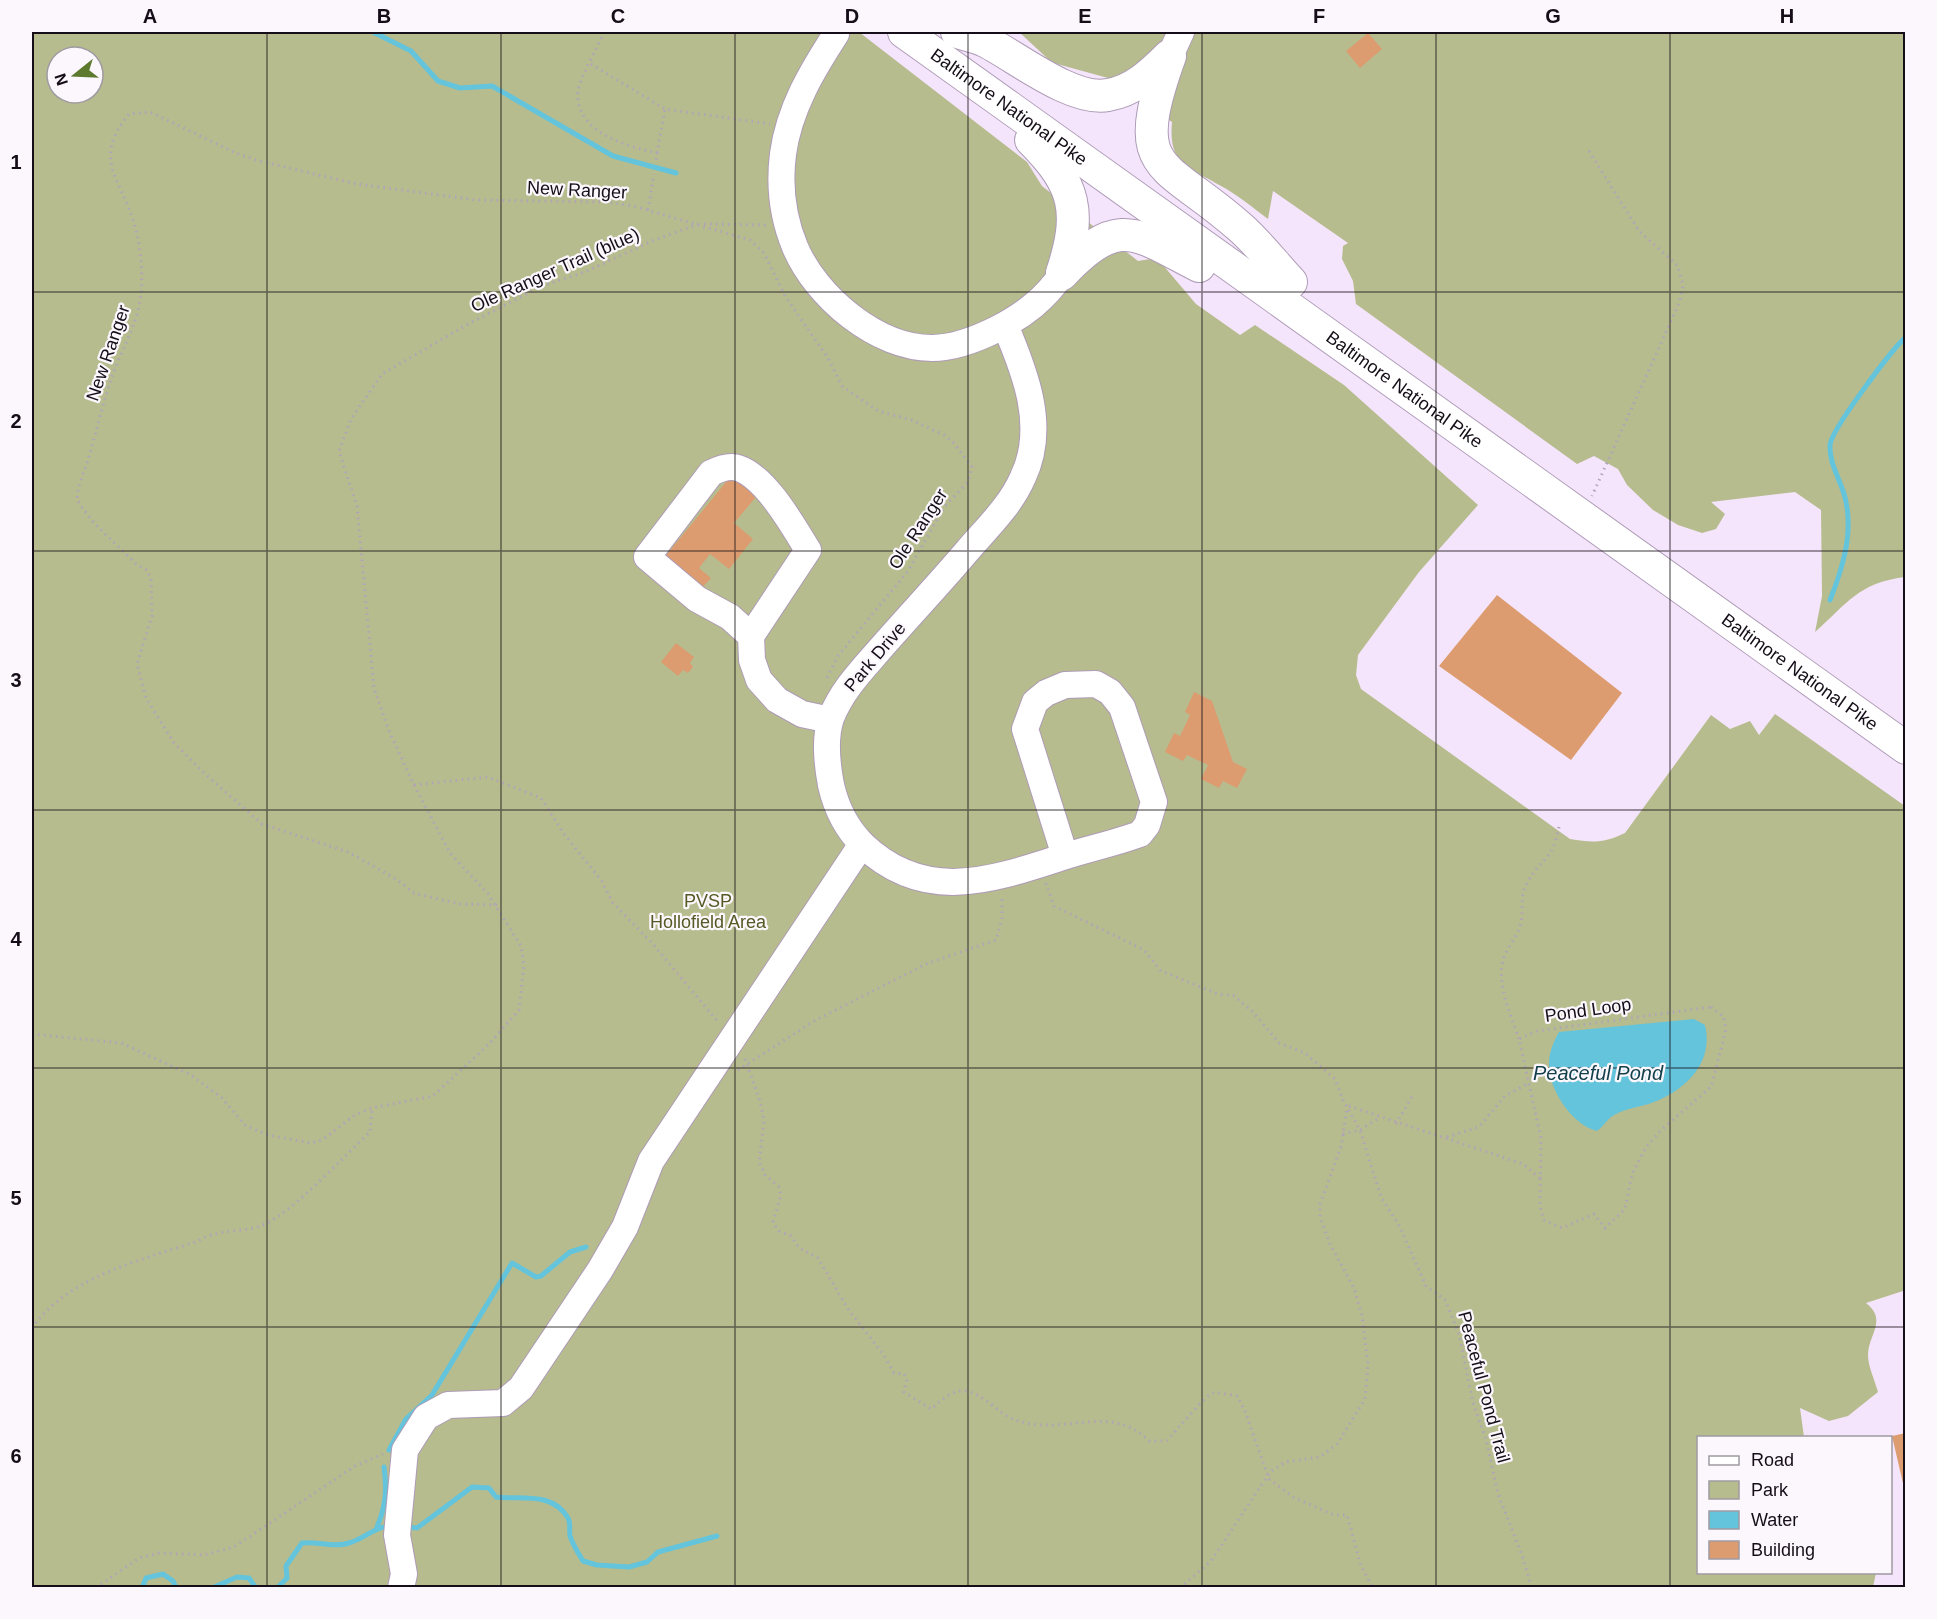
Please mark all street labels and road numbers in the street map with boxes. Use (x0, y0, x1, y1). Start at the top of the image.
street label: Baltimore National Pike (927, 44, 1091, 170)
street label: New Ranger (527, 177, 627, 203)
street label: Ole Ranger Trail (blue) (468, 224, 642, 316)
street label: New Ranger (82, 302, 134, 404)
street label: Baltimore National Pike (1322, 327, 1486, 452)
street label: Ole Ranger (885, 485, 951, 573)
street label: Baltimore National Pike (1718, 610, 1882, 735)
street label: Park Drive (840, 618, 910, 696)
street label: Pond Loop (1543, 994, 1633, 1026)
street label: Peaceful Pond Trail (1454, 1309, 1514, 1465)

